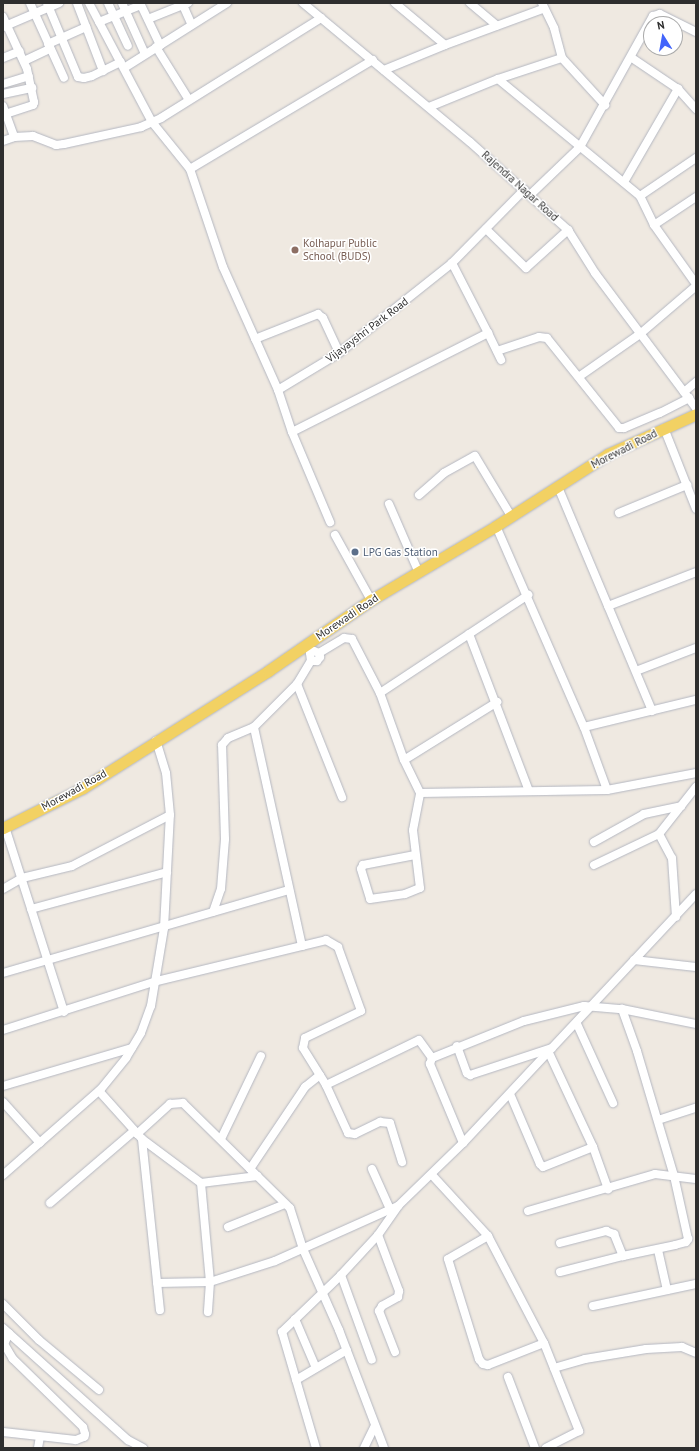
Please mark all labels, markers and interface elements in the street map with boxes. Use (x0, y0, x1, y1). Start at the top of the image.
north arrow (643, 16, 683, 56)
text: N (656, 18, 666, 33)
street label: Rajendra Nagar Road (479, 148, 561, 224)
place label: Kolhapur Public School (BUDS) (303, 237, 377, 263)
marker: Kolhapur Public School (BUDS) (290, 245, 300, 255)
street label: Vijayayshri Park Road (323, 295, 411, 365)
street label: Morewadi Road (589, 427, 659, 471)
place label: LPG Gas Station (363, 545, 438, 559)
marker: LPG Gas Station (350, 547, 360, 557)
street label: Morewadi Road (313, 591, 381, 643)
street label: Morewadi Road (39, 767, 109, 813)

